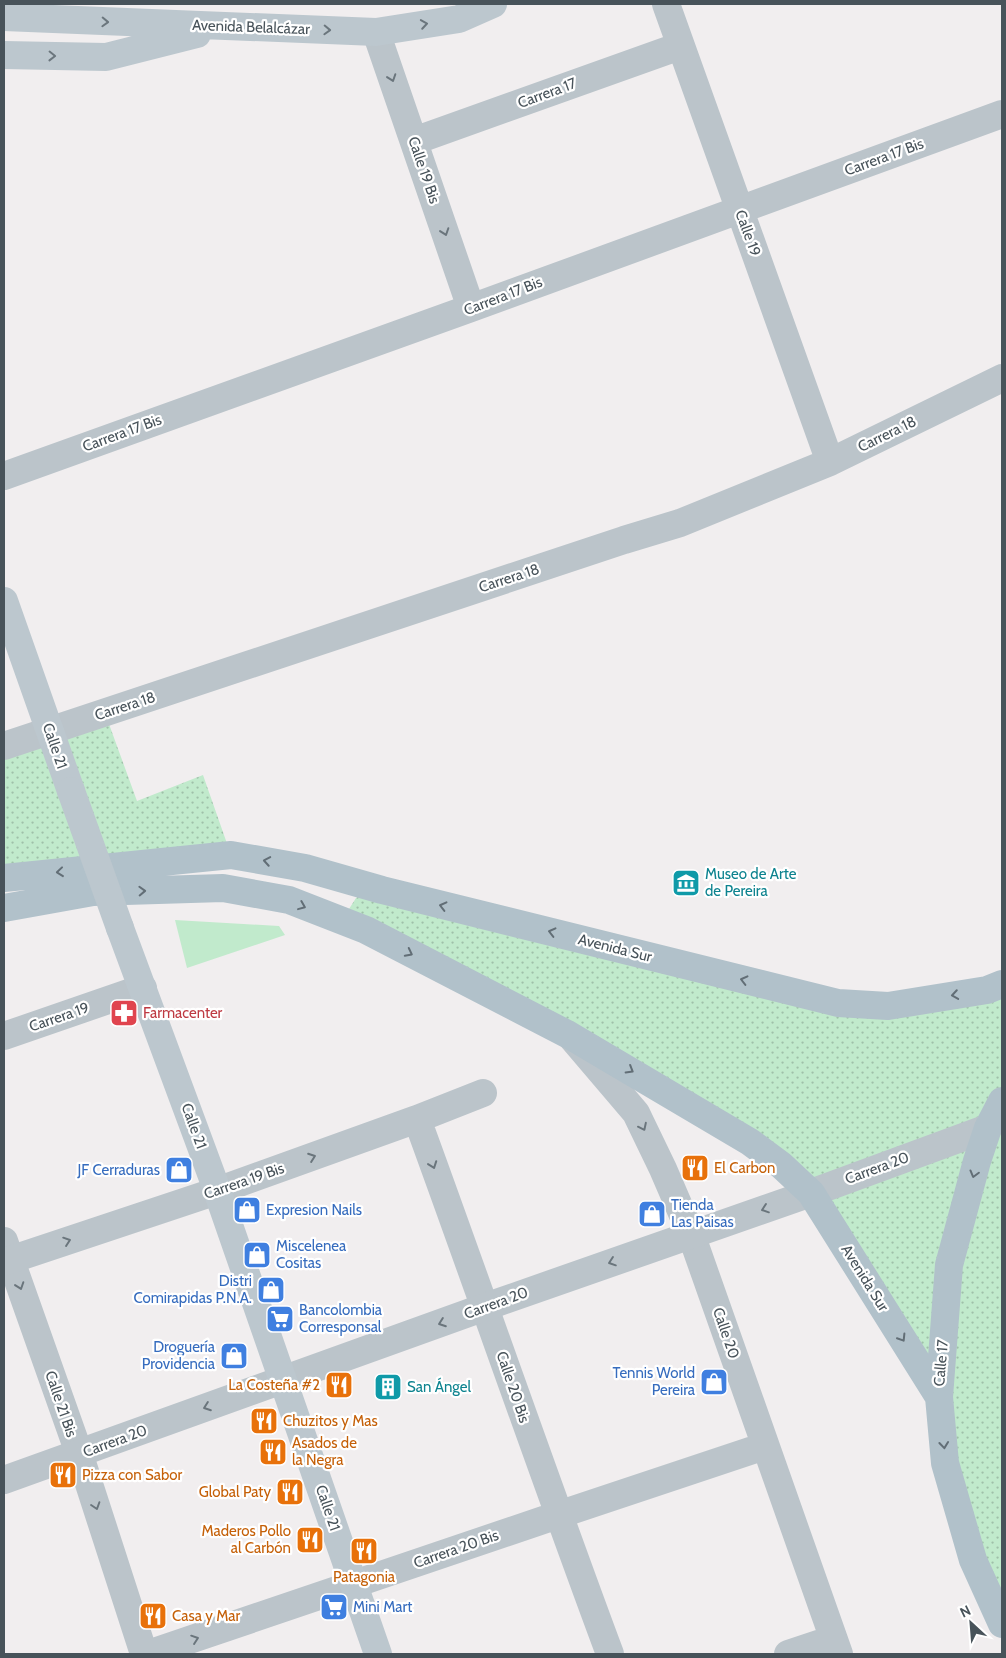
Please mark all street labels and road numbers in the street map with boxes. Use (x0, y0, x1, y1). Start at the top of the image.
street label: Avenida Belalcázar (192, 16, 311, 38)
street label: Carrera 17 (515, 74, 579, 112)
street label: Calle 19 Bis (404, 134, 444, 206)
street label: Carrera 17 Bis (842, 134, 926, 180)
street label: Calle 19 (731, 207, 765, 259)
street label: Carrera 17 Bis (461, 273, 545, 319)
street label: Carrera 17 Bis (80, 410, 164, 456)
street label: Carrera 18 (855, 412, 919, 456)
street label: Carrera 18 (476, 560, 542, 596)
street label: Carrera 18 (92, 688, 158, 724)
street label: Calle 21 (39, 721, 71, 771)
street label: Avenida Sur (576, 930, 654, 966)
street label: Carrera 19 (27, 998, 91, 1036)
street label: Calle 21 (177, 1101, 211, 1151)
street label: Carrera 20 (842, 1148, 912, 1188)
street label: Carrera 19 Bis (202, 1159, 286, 1203)
street label: Avenida Sur (837, 1241, 893, 1315)
street label: Carrera 20 (461, 1283, 531, 1323)
street label: Calle 20 (709, 1305, 743, 1361)
street label: Calle 17 (930, 1338, 952, 1387)
street label: Calle 20 Bis (492, 1349, 534, 1425)
street label: Calle 21 Bis (41, 1369, 81, 1439)
street label: Carrera 20 (80, 1421, 150, 1461)
street label: Calle 21 (312, 1483, 344, 1533)
street label: Carrera 20 Bis (411, 1526, 501, 1572)

